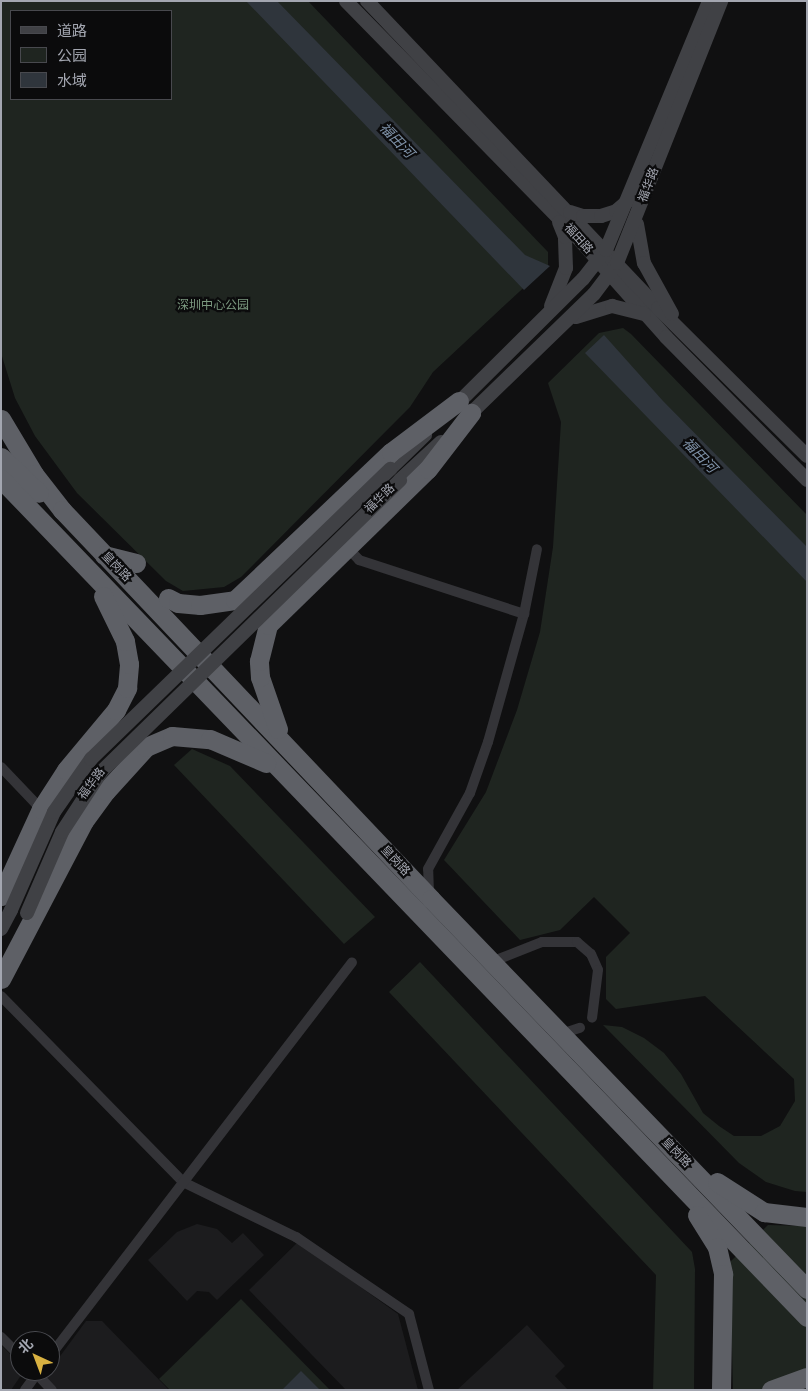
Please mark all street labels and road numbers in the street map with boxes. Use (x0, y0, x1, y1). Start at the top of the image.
street label: 福华路 (636, 166, 662, 204)
street label: 福田路 (561, 221, 595, 257)
street label: 福华路 (362, 481, 398, 517)
street label: 皇岗路 (98, 549, 134, 585)
street label: 福华路 (75, 765, 109, 803)
street label: 皇岗路 (377, 843, 413, 879)
street label: 皇岗路 (658, 1135, 694, 1171)

